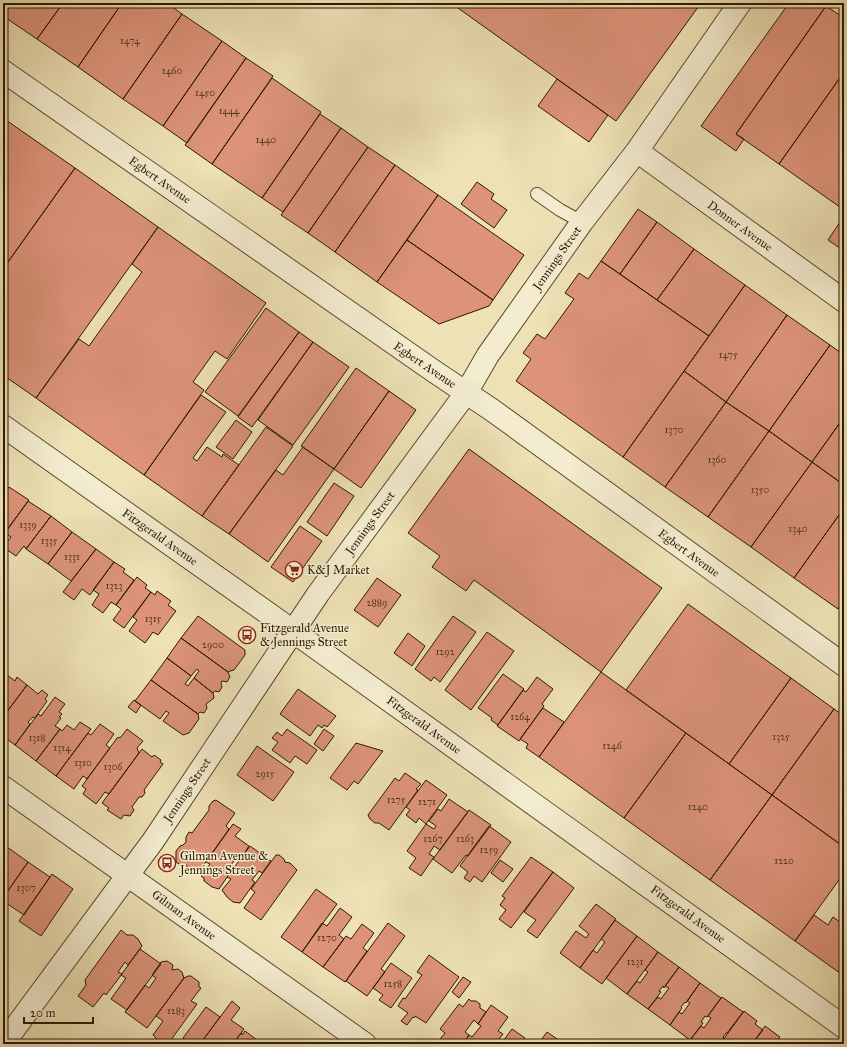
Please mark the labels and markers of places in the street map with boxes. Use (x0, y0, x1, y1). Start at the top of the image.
supermarket icon: K&J Market (284, 560, 304, 580)
place label: K&J Market (307, 563, 370, 578)
place label: Fitzgerald Avenue & Jennings Street (260, 621, 349, 650)
bus stop icon: Fitzgerald Avenue & Jennings Street (237, 625, 257, 645)
place label: Gilman Avenue & Jennings Street (178, 849, 268, 878)
bus stop icon: Gilman Avenue & Jennings Street (157, 853, 177, 873)

